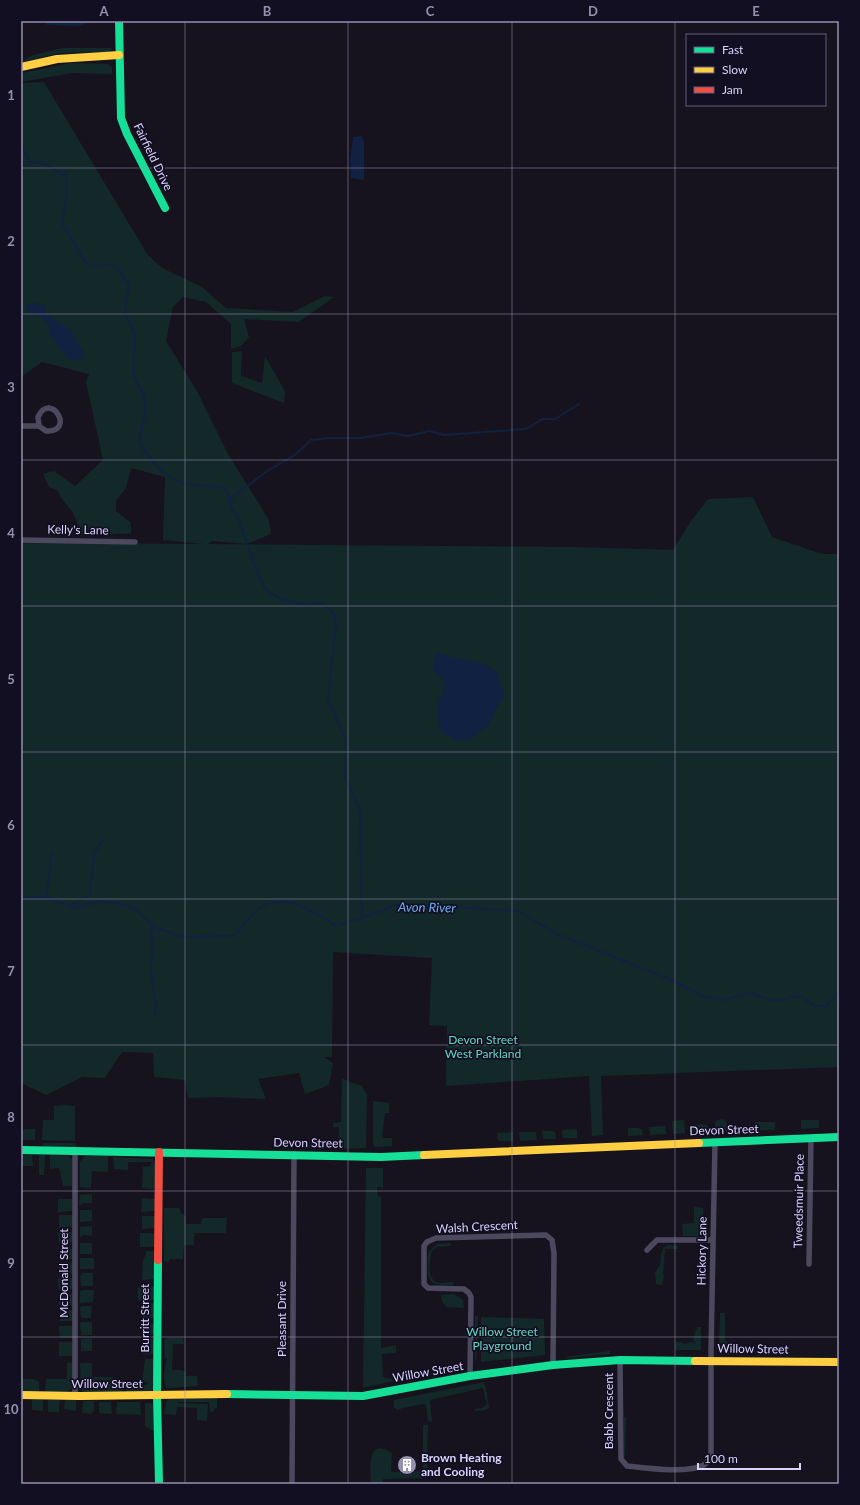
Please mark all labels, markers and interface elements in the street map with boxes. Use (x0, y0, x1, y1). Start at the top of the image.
text: A (98, 3, 109, 19)
text: B (263, 3, 272, 19)
text: C (426, 3, 435, 19)
text: D (588, 3, 598, 19)
text: E (752, 3, 760, 19)
legend (686, 34, 826, 106)
text: Fast (722, 42, 744, 57)
text: Slow (722, 62, 748, 77)
text: Jam (722, 82, 743, 97)
text: 1 (7, 87, 15, 103)
street label: Fairfield Drive (131, 120, 176, 193)
text: 2 (7, 233, 15, 249)
text: 3 (7, 379, 15, 395)
street label: Kelly's Lane (47, 521, 109, 538)
text: 4 (7, 525, 15, 541)
text: 5 (7, 671, 15, 687)
text: 6 (7, 817, 15, 833)
water label: Avon River (397, 898, 457, 916)
text: 7 (7, 963, 15, 979)
park label: Devon Street West Parkland (445, 1032, 521, 1061)
text: 8 (7, 1109, 15, 1125)
street label: Devon Street (689, 1121, 760, 1138)
street label: Devon Street (273, 1134, 344, 1151)
street label: Tweedsmuir Place (790, 1154, 807, 1248)
street label: Hickory Lane (693, 1216, 710, 1285)
street label: Walsh Crescent (436, 1217, 519, 1236)
street label: McDonald Street (56, 1228, 71, 1318)
text: 9 (7, 1255, 15, 1271)
street label: Pleasant Drive (274, 1281, 289, 1357)
street label: Burritt Street (137, 1283, 152, 1352)
park label: Willow Street Playground (466, 1324, 538, 1353)
street label: Willow Street (717, 1340, 790, 1357)
street label: Willow Street (391, 1358, 465, 1385)
street label: Babb Crescent (601, 1372, 616, 1449)
street label: Willow Street (71, 1376, 143, 1391)
text: 10 (3, 1401, 19, 1417)
scale bar (698, 1445, 800, 1471)
place label: Brown Heating and Cooling (421, 1450, 502, 1479)
text: 100 m (704, 1451, 738, 1466)
building icon: Brown Heating and Cooling (396, 1454, 418, 1476)

